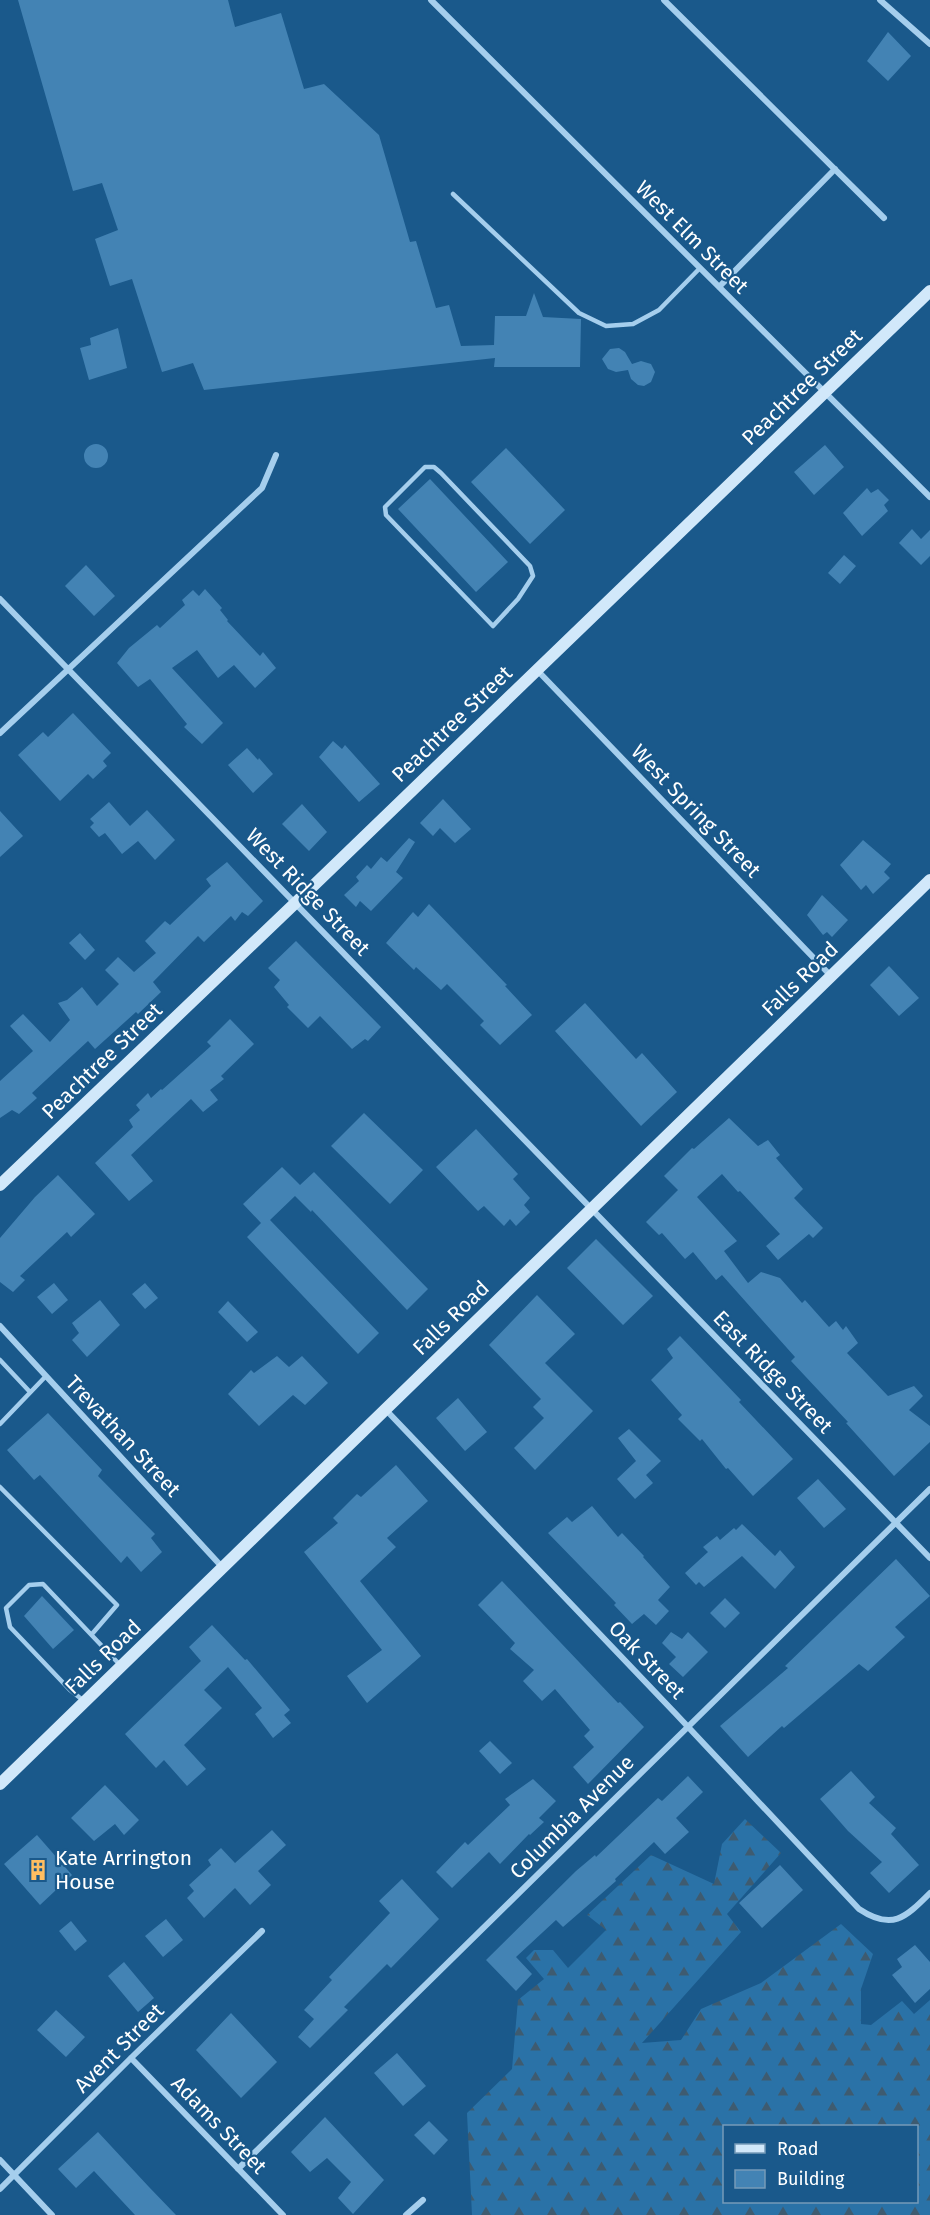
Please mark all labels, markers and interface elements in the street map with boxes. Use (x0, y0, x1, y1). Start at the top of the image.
street label: West Elm Street (630, 175, 754, 299)
street label: Peachtree Street (736, 323, 868, 451)
street label: Peachtree Street (386, 660, 518, 788)
street label: West Spring Street (626, 739, 767, 883)
street label: West Ridge Street (241, 823, 376, 961)
street label: Falls Road (756, 936, 844, 1022)
street label: Peachtree Street (36, 997, 168, 1125)
street label: Falls Road (407, 1275, 495, 1361)
street label: East Ridge Street (708, 1305, 839, 1439)
street label: Trevathan Street (60, 1370, 186, 1502)
street label: Falls Road (59, 1614, 147, 1700)
street label: Oak Street (603, 1615, 691, 1705)
street label: Columbia Avenue (504, 1749, 640, 1885)
place label: Kate Arrington House (55, 1845, 192, 1895)
building icon: Kate Arrington House (26, 1858, 50, 1882)
street label: Avent Street (69, 1997, 170, 2098)
street label: Adams Street (166, 2071, 273, 2180)
legend (723, 2125, 918, 2203)
text: Road (777, 2138, 819, 2160)
text: Building (777, 2168, 845, 2190)

